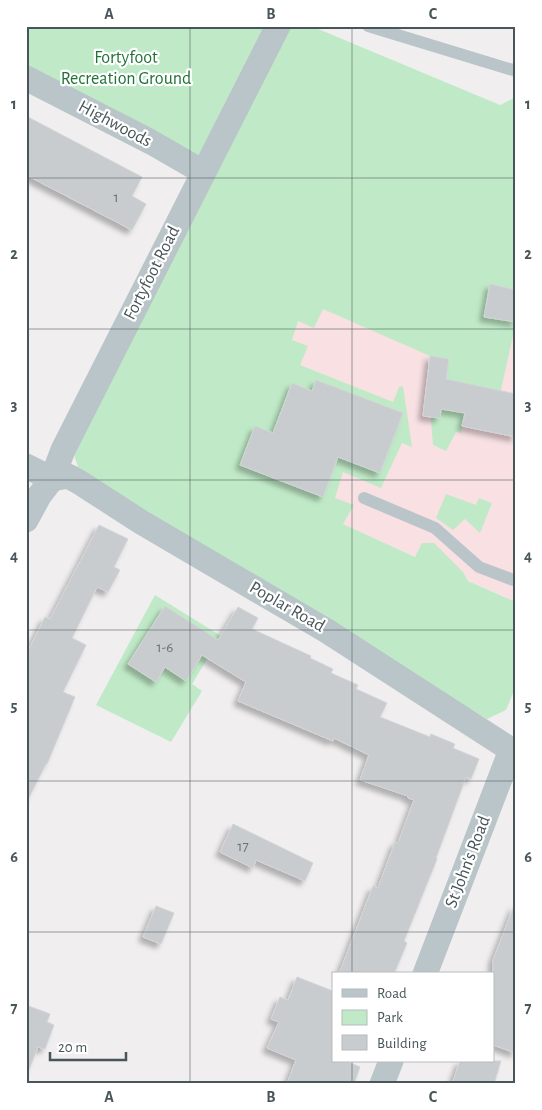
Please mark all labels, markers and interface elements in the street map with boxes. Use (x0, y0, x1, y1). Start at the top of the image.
text: A (104, 6, 114, 22)
text: B (266, 6, 276, 22)
text: C (429, 6, 438, 22)
park label: Fortyfoot Recreation Ground (61, 49, 191, 88)
text: 1 (11, 96, 17, 112)
text: 1 (525, 96, 531, 112)
street label: Highwoods (75, 97, 155, 151)
house number: 1 (113, 190, 119, 205)
street label: Fortyfoot Road (121, 223, 183, 323)
text: 2 (10, 246, 18, 262)
text: 2 (524, 246, 532, 262)
text: 3 (11, 397, 18, 413)
text: 3 (525, 397, 532, 413)
text: 4 (10, 548, 18, 564)
text: 4 (524, 548, 532, 564)
street label: Poplar Road (246, 578, 328, 636)
house number: 1-6 (157, 640, 173, 655)
text: 5 (11, 698, 18, 714)
text: 5 (525, 698, 532, 714)
street label: St John's Road (442, 813, 494, 911)
house number: 17 (237, 839, 249, 854)
text: 6 (10, 849, 18, 865)
text: 6 (524, 849, 532, 865)
legend (332, 972, 494, 1062)
text: Road (377, 986, 407, 1001)
text: 7 (11, 1000, 18, 1016)
text: 7 (525, 1000, 532, 1016)
text: Park (377, 1010, 403, 1025)
scale bar (50, 1030, 126, 1062)
text: Building (377, 1036, 427, 1051)
text: 20 m (58, 1040, 87, 1055)
text: A (104, 1089, 114, 1105)
text: B (266, 1089, 276, 1105)
text: C (429, 1089, 438, 1105)

